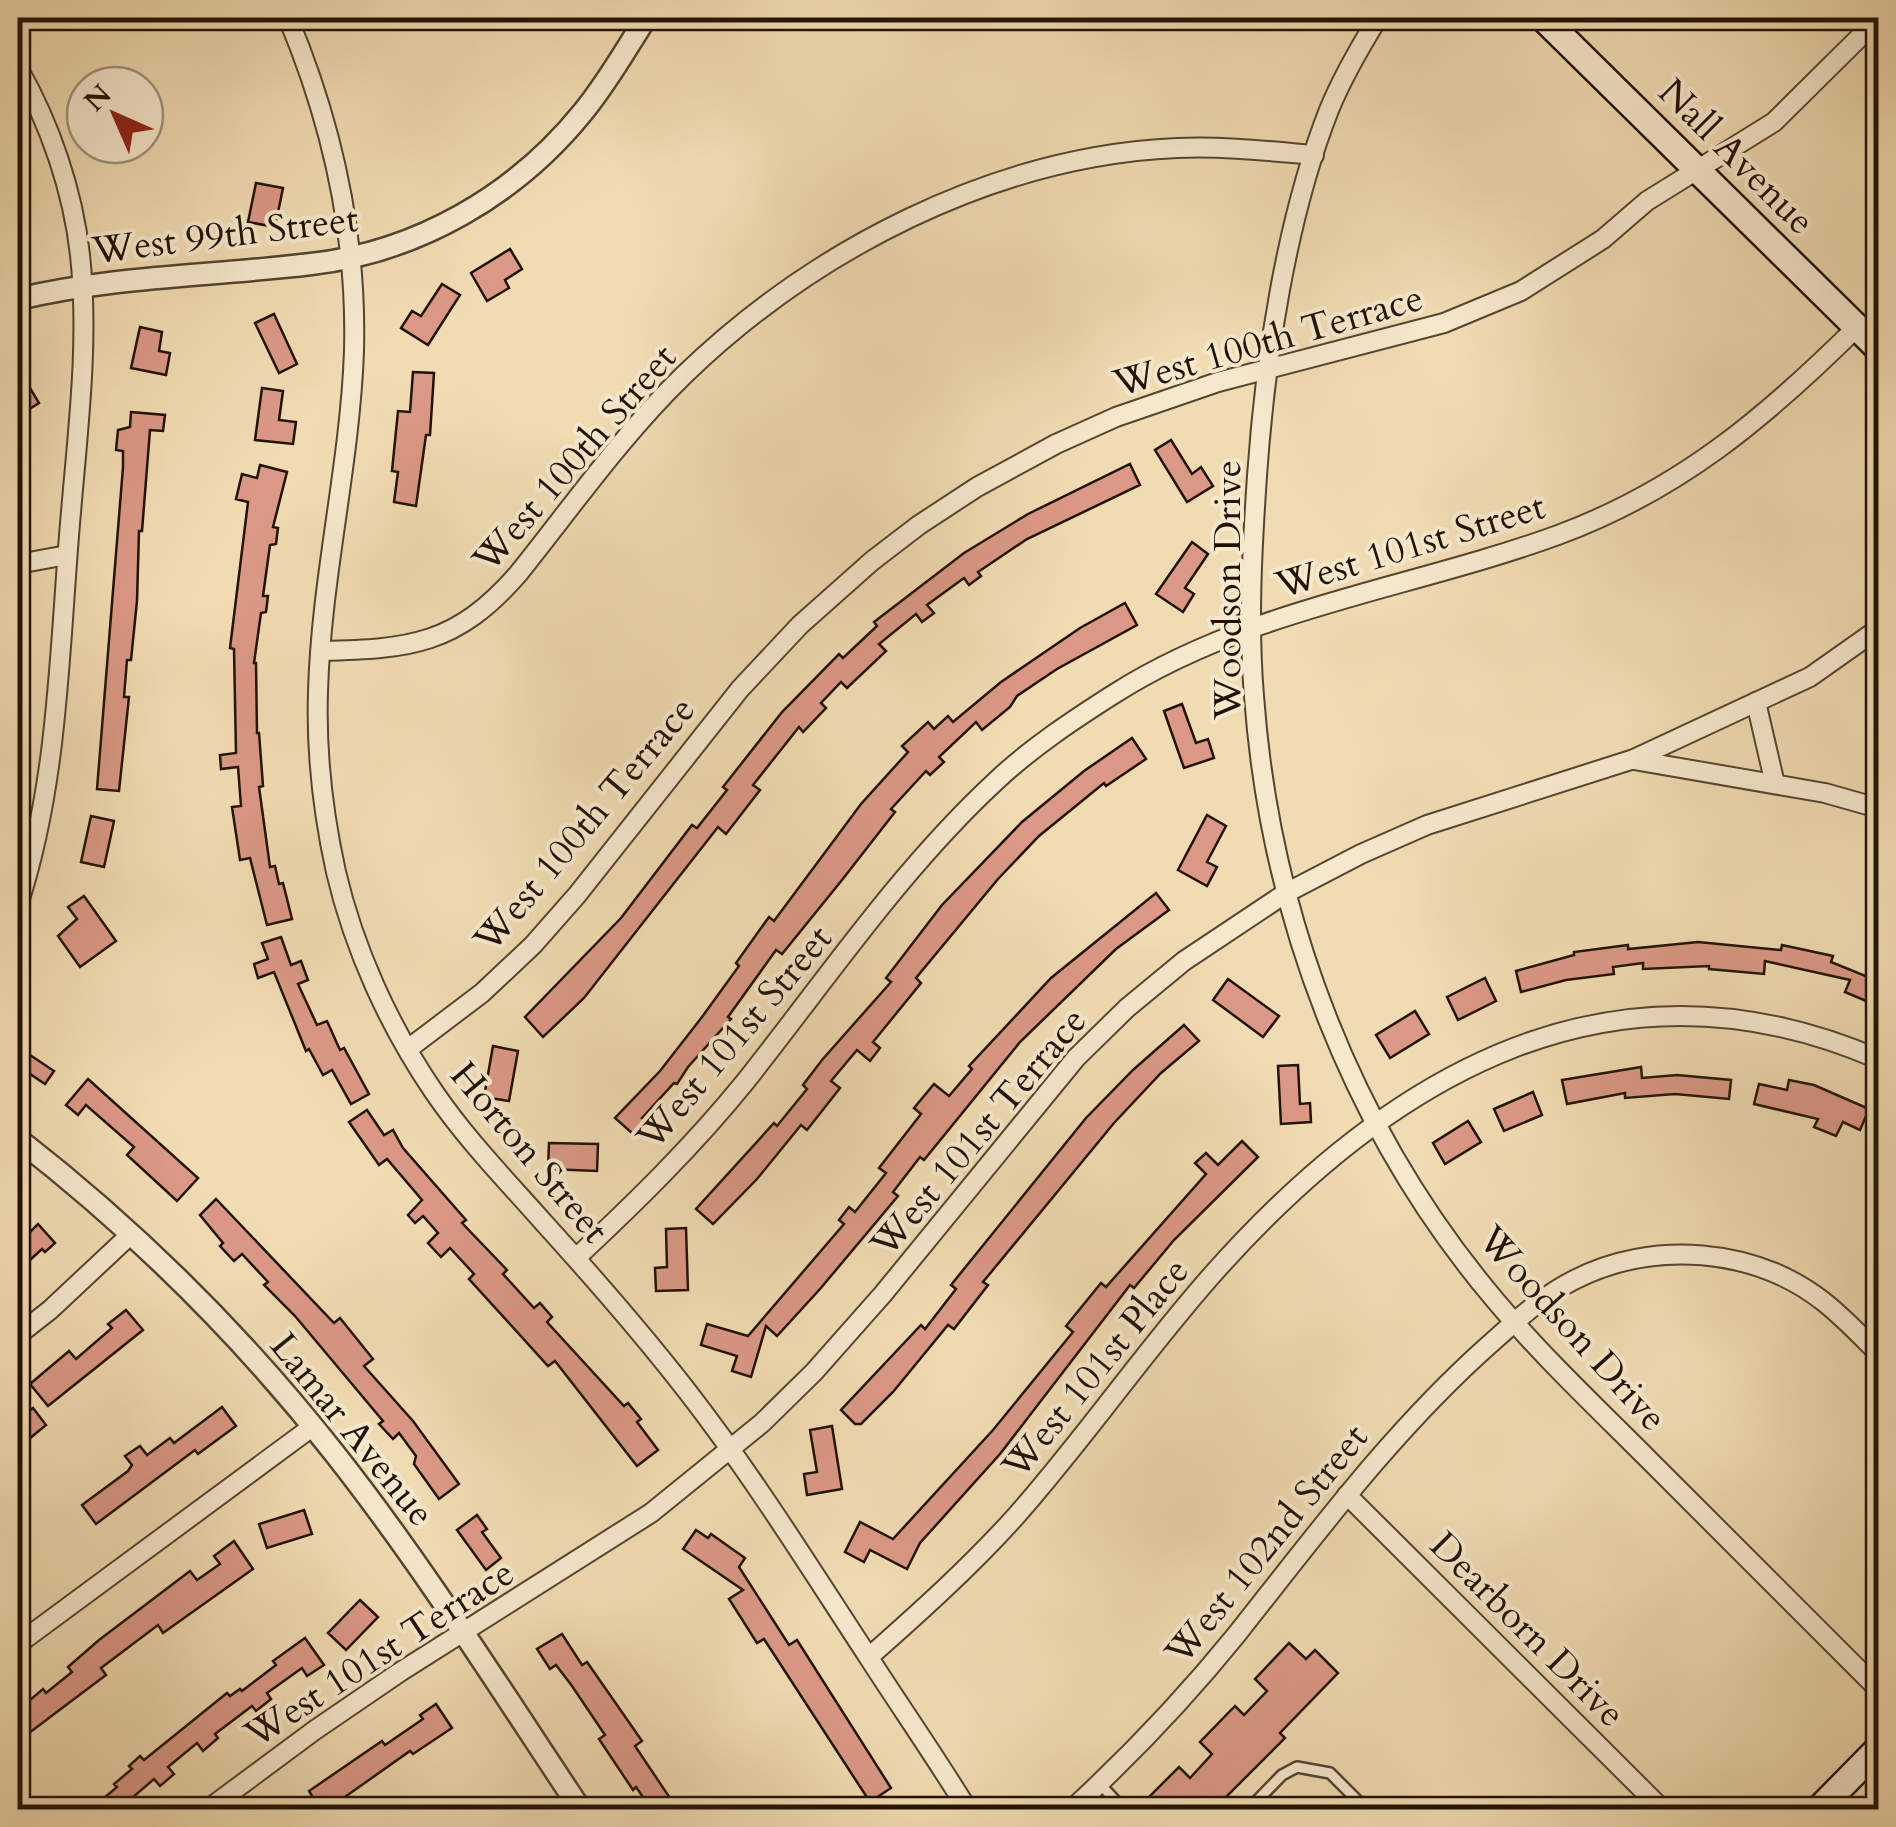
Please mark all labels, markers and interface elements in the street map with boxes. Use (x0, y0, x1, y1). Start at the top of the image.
north arrow (65, 65, 165, 165)
street label: Nall Avenue (1647, 67, 1826, 246)
text: N (76, 76, 120, 120)
street label: West 99th Street (88, 193, 361, 277)
street label: West 100th Terrace (1107, 272, 1429, 410)
street label: West 100th Street (460, 333, 689, 585)
street label: Woodson Drive (1202, 460, 1254, 721)
street label: West 101st Street (1268, 480, 1551, 612)
street label: West 100th Terrace (462, 686, 707, 964)
street label: West 101st Street (625, 914, 844, 1162)
street label: West 101st Terrace (858, 997, 1099, 1269)
street label: Horton Street (438, 1051, 620, 1254)
street label: Woodson Drive (1465, 1214, 1679, 1443)
street label: West 101st Place (990, 1247, 1201, 1491)
street label: Lamar Avenue (258, 1322, 446, 1537)
street label: West 102nd Street (1153, 1413, 1380, 1677)
street label: Dearborn Drive (1418, 1520, 1637, 1739)
street label: West 101st Terrace (234, 1547, 524, 1761)

